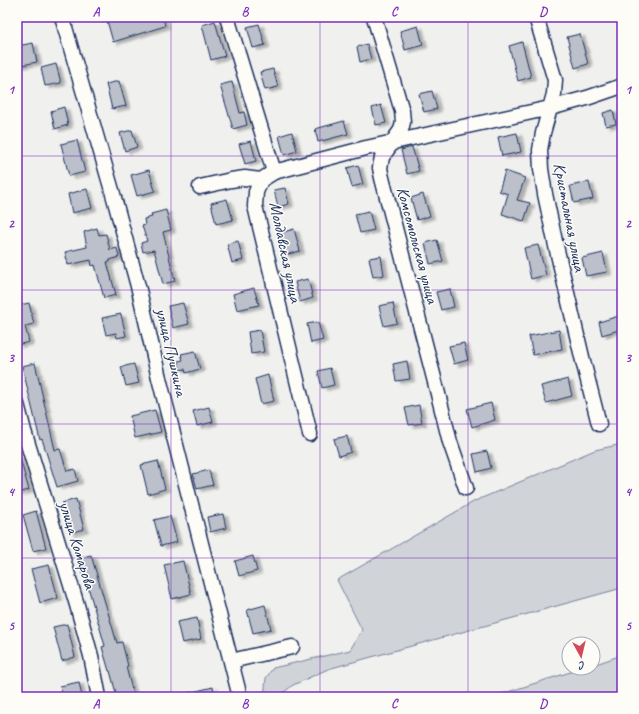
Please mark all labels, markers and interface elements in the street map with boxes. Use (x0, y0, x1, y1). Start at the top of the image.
text: A (93, 4, 101, 20)
text: B (242, 4, 250, 20)
text: C (391, 4, 399, 20)
text: D (539, 4, 548, 20)
text: 1 (8, 82, 16, 98)
text: 1 (625, 82, 633, 98)
street label: Кристальная улица (549, 161, 591, 275)
street label: Комсомольская улица (392, 185, 443, 307)
street label: Молдавская улица (265, 200, 307, 306)
text: 2 (8, 216, 15, 232)
text: 2 (625, 216, 632, 232)
street label: улица Пушкина (151, 305, 192, 400)
text: 3 (8, 350, 15, 366)
text: 3 (625, 350, 632, 366)
text: 4 (8, 484, 16, 500)
text: 4 (625, 484, 633, 500)
street label: улица Комарова (54, 498, 101, 593)
text: 5 (8, 618, 15, 634)
text: 5 (625, 618, 632, 634)
north arrow (561, 636, 601, 676)
text: С (577, 659, 586, 673)
text: A (93, 696, 101, 712)
text: B (242, 696, 250, 712)
text: C (391, 696, 399, 712)
text: D (539, 696, 548, 712)

